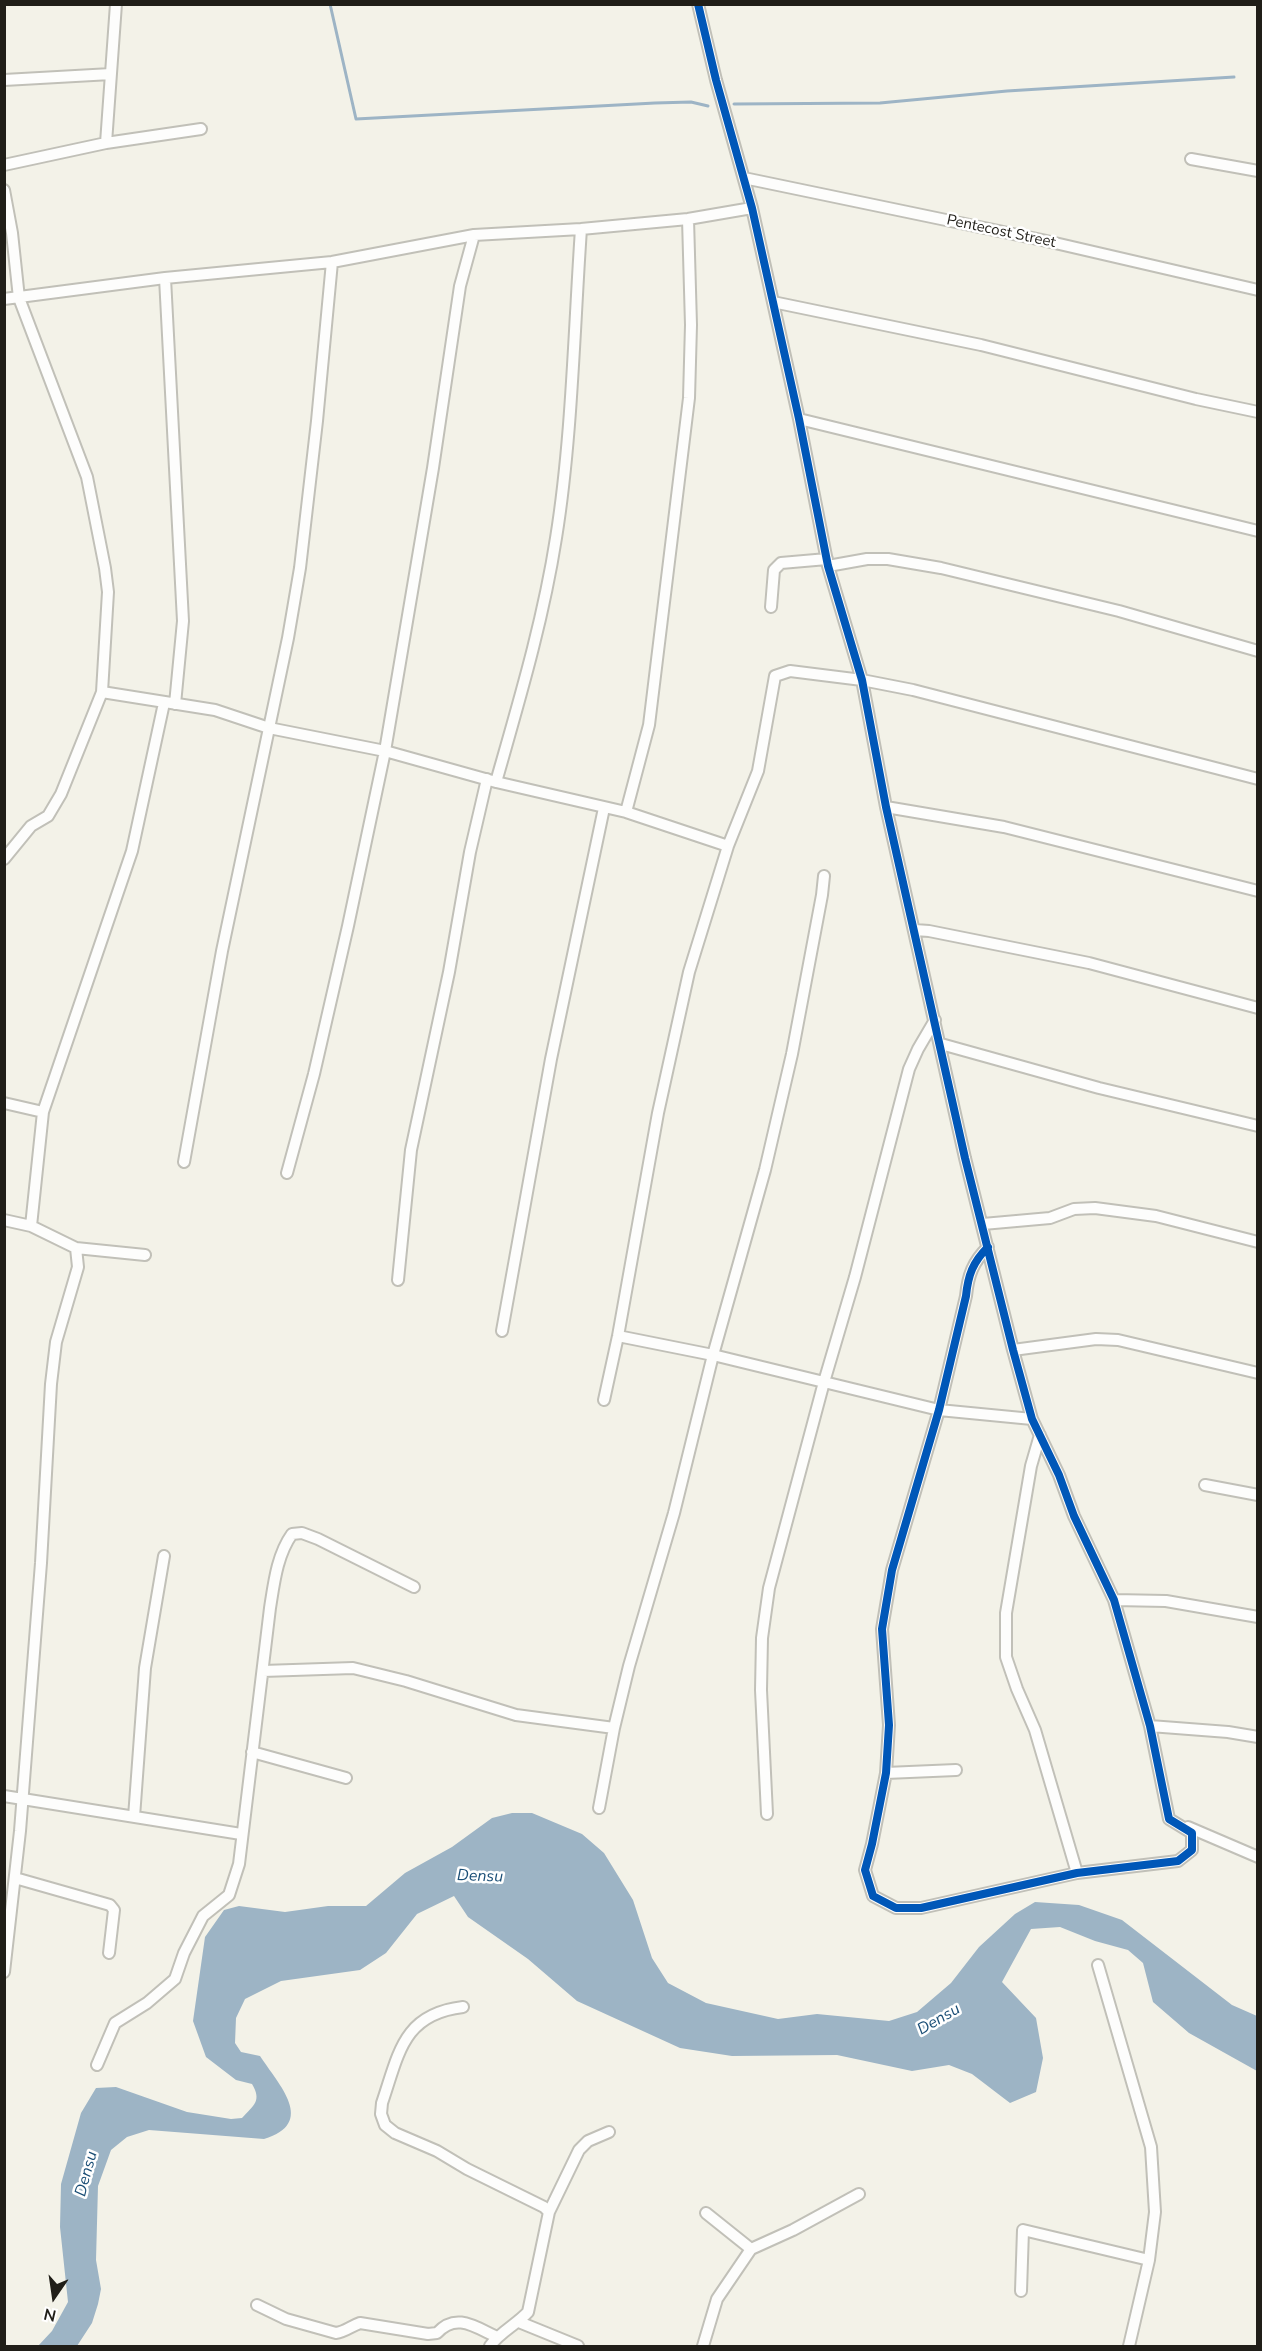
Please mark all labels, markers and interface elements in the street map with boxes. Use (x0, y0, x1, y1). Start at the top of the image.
street label: Pentecost Street (945, 212, 1057, 252)
water label: Densu (457, 1867, 503, 1887)
water label: Densu (914, 2000, 964, 2040)
water label: Densu (72, 2149, 102, 2199)
north arrow (24, 2267, 84, 2327)
text: N (42, 2302, 58, 2327)

